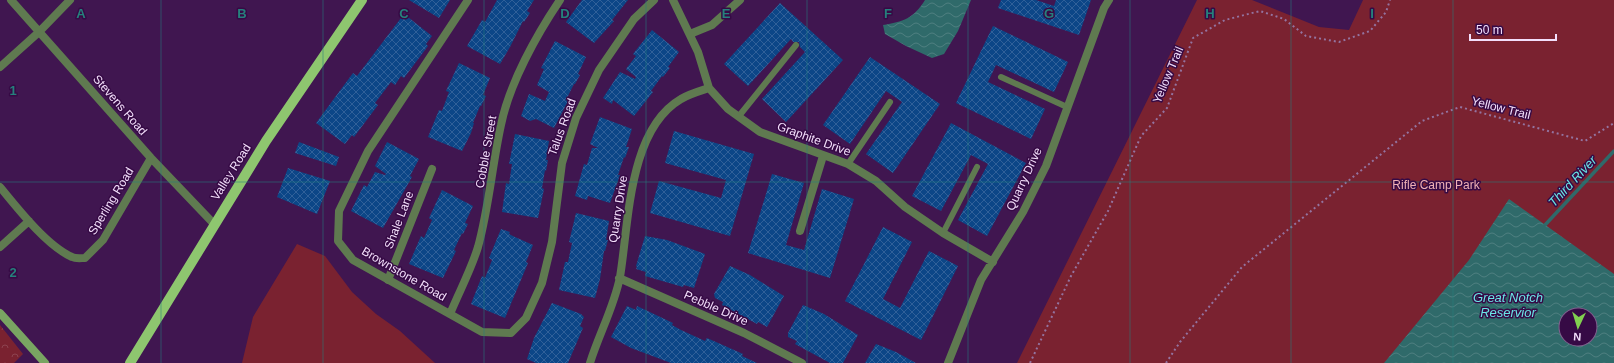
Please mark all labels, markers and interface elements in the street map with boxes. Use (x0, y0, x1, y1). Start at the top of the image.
text: A (76, 6, 86, 21)
text: B (237, 6, 247, 21)
text: C (399, 6, 409, 21)
text: D (560, 6, 570, 21)
text: E (722, 6, 731, 21)
text: F (884, 6, 892, 21)
text: G (1044, 6, 1054, 21)
text: H (1205, 6, 1215, 21)
text: I (1370, 6, 1374, 21)
scale bar (1470, 16, 1556, 42)
text: 50 m (1476, 23, 1503, 37)
street label: Yellow Trail (1150, 45, 1186, 105)
street label: Stevens Road (90, 72, 150, 138)
text: 1 (9, 83, 17, 98)
street label: Yellow Trail (1470, 94, 1532, 122)
street label: Talus Road (545, 96, 579, 158)
street label: Cobble Street (473, 114, 499, 189)
street label: Graphite Drive (775, 119, 853, 159)
street label: Valley Road (208, 141, 254, 203)
street label: Quarry Drive (1003, 145, 1045, 213)
water label: Third River (1545, 152, 1600, 210)
street label: Sperling Road (85, 165, 137, 237)
street label: Quarry Drive (606, 174, 630, 244)
park label: Rifle Camp Park (1392, 178, 1481, 192)
street label: Shale Lane (382, 189, 417, 251)
street label: Brownstone Road (359, 244, 449, 304)
text: 2 (9, 265, 17, 280)
street label: Pebble Drive (682, 288, 751, 328)
water label: Great Notch Reservior (1473, 290, 1543, 320)
north arrow (1558, 307, 1598, 347)
text: N (1573, 331, 1582, 343)

